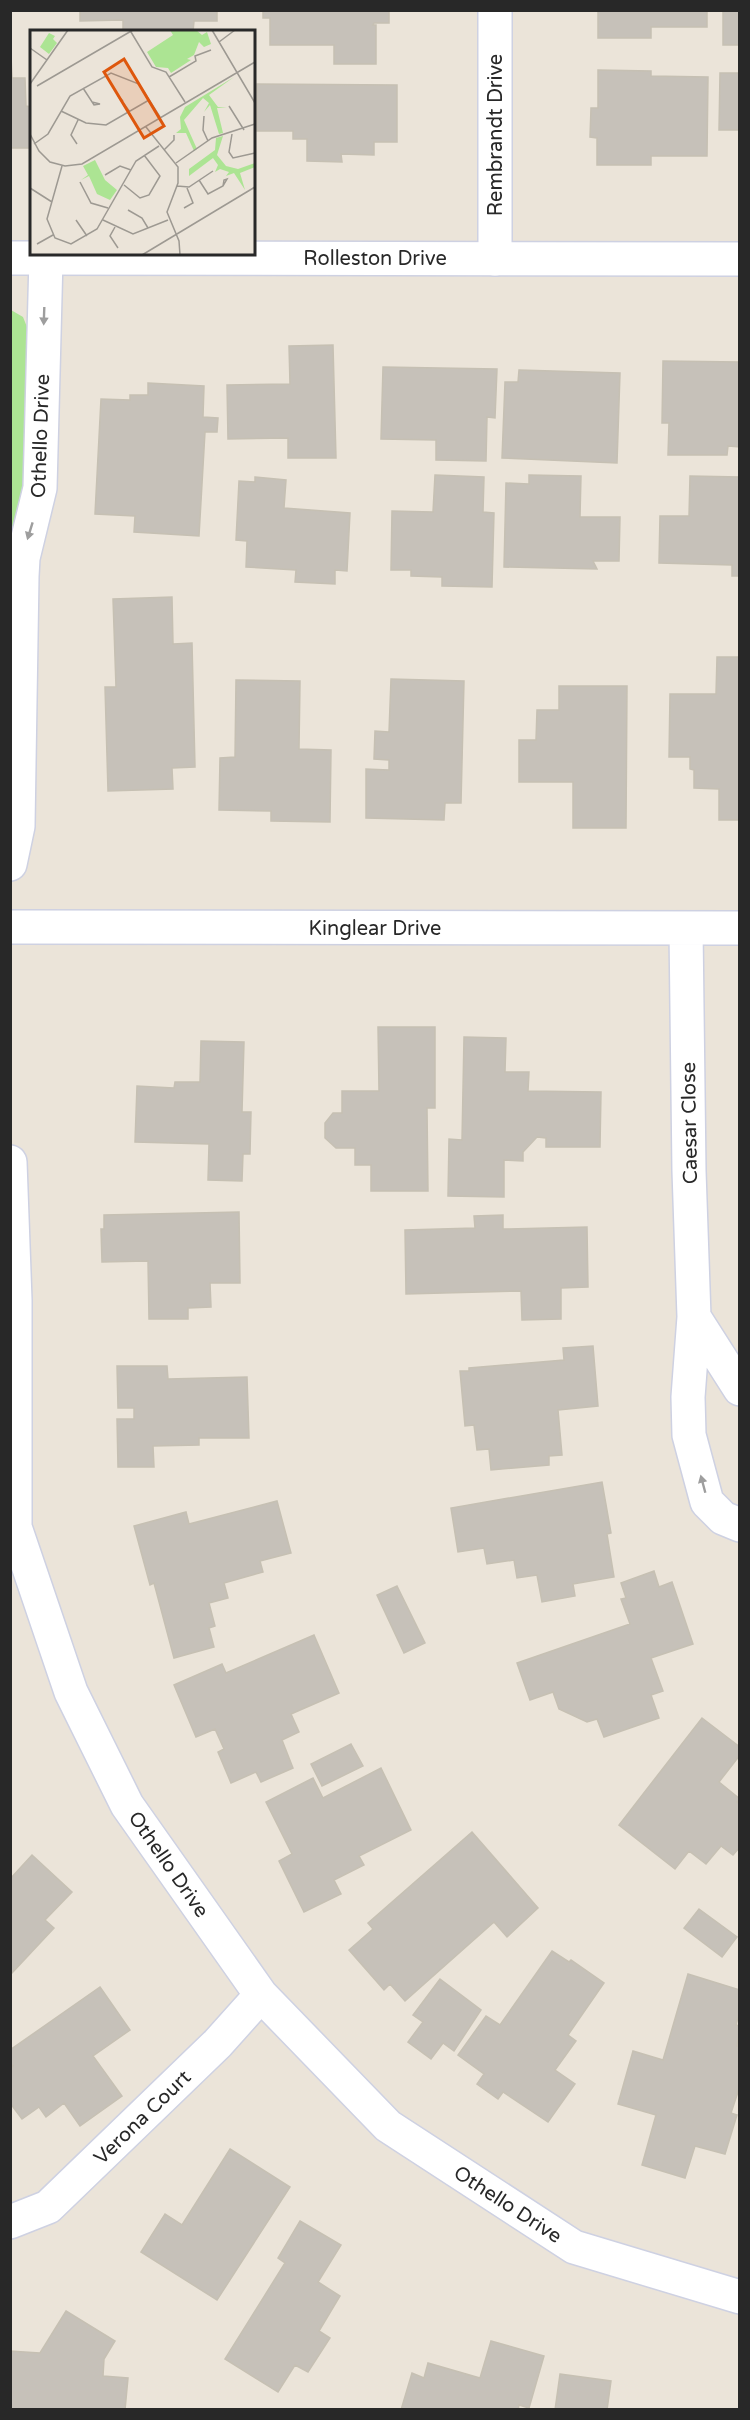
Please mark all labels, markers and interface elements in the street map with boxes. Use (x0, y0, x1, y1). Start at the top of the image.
inset map (30, 30, 255, 255)
street label: Rembrandt Drive (484, 54, 508, 216)
street label: Rolleston Drive (303, 247, 447, 271)
one-way arrow (39, 307, 49, 326)
street label: Othello Drive (27, 374, 55, 498)
one-way arrow (25, 522, 34, 540)
street label: Kinglear Drive (309, 917, 441, 941)
street label: Caesar Close (677, 1062, 703, 1184)
one-way arrow (697, 1475, 707, 1493)
street label: Othello Drive (123, 1807, 214, 1922)
street label: Verona Court (89, 2065, 196, 2170)
street label: Othello Drive (449, 2161, 566, 2249)

